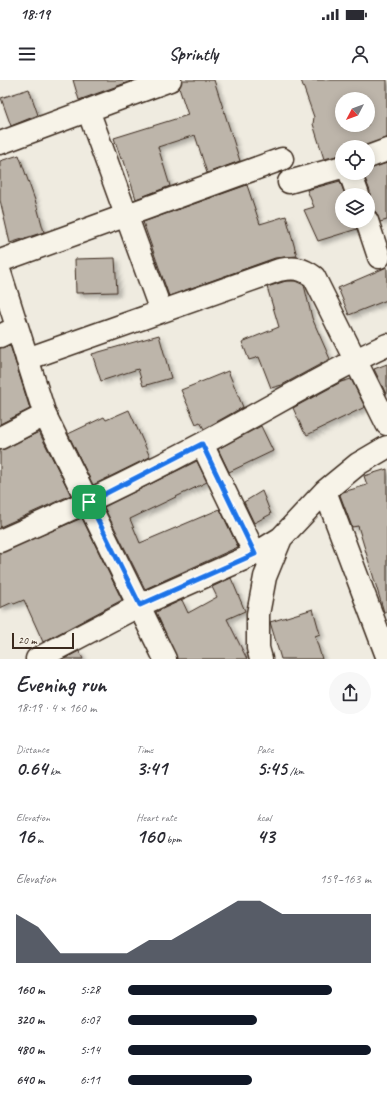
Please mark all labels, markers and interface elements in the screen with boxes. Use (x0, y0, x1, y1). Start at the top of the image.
text: 18:19 (20, 5, 50, 24)
icon: menu (16, 43, 38, 65)
text: Sprintly (169, 43, 218, 65)
icon: person (349, 43, 371, 65)
north arrow (335, 92, 375, 132)
map controls (335, 92, 375, 228)
button: locate (335, 140, 375, 180)
button: layers (335, 188, 375, 228)
pin (72, 485, 106, 519)
icon: arrive (78, 491, 100, 513)
scale bar (12, 631, 74, 650)
text: 20 m (18, 633, 37, 647)
text: Evening run (16, 671, 106, 699)
button: share (329, 672, 371, 714)
text: 18:19 · 4 × 160 m (16, 700, 97, 716)
text: Distance (16, 742, 49, 756)
text: Time (136, 742, 153, 756)
text: Pace (257, 742, 274, 756)
text: 0.64 (16, 756, 47, 781)
text: 3:41 (136, 756, 167, 781)
text: 5:45 (257, 756, 287, 781)
text: km (47, 764, 61, 778)
text: /km (287, 764, 304, 778)
text: Elevation (16, 810, 50, 824)
text: Heart rate (136, 810, 176, 824)
text: kcal (257, 810, 271, 824)
text: 16 (16, 824, 34, 849)
text: 160 (136, 824, 164, 849)
text: 43 (257, 824, 275, 849)
text: m (34, 832, 43, 846)
text: bpm (164, 832, 182, 846)
text: Elevation (16, 871, 56, 887)
text: 159–163 m (320, 871, 371, 887)
text: 160 m (16, 982, 44, 998)
text: 5:28 (80, 982, 100, 998)
text: 320 m (16, 1012, 44, 1028)
text: 6:07 (80, 1012, 100, 1028)
text: 480 m (16, 1042, 44, 1058)
text: 5:14 (80, 1042, 100, 1058)
text: 640 m (16, 1072, 44, 1088)
text: 6:11 (80, 1072, 100, 1088)

